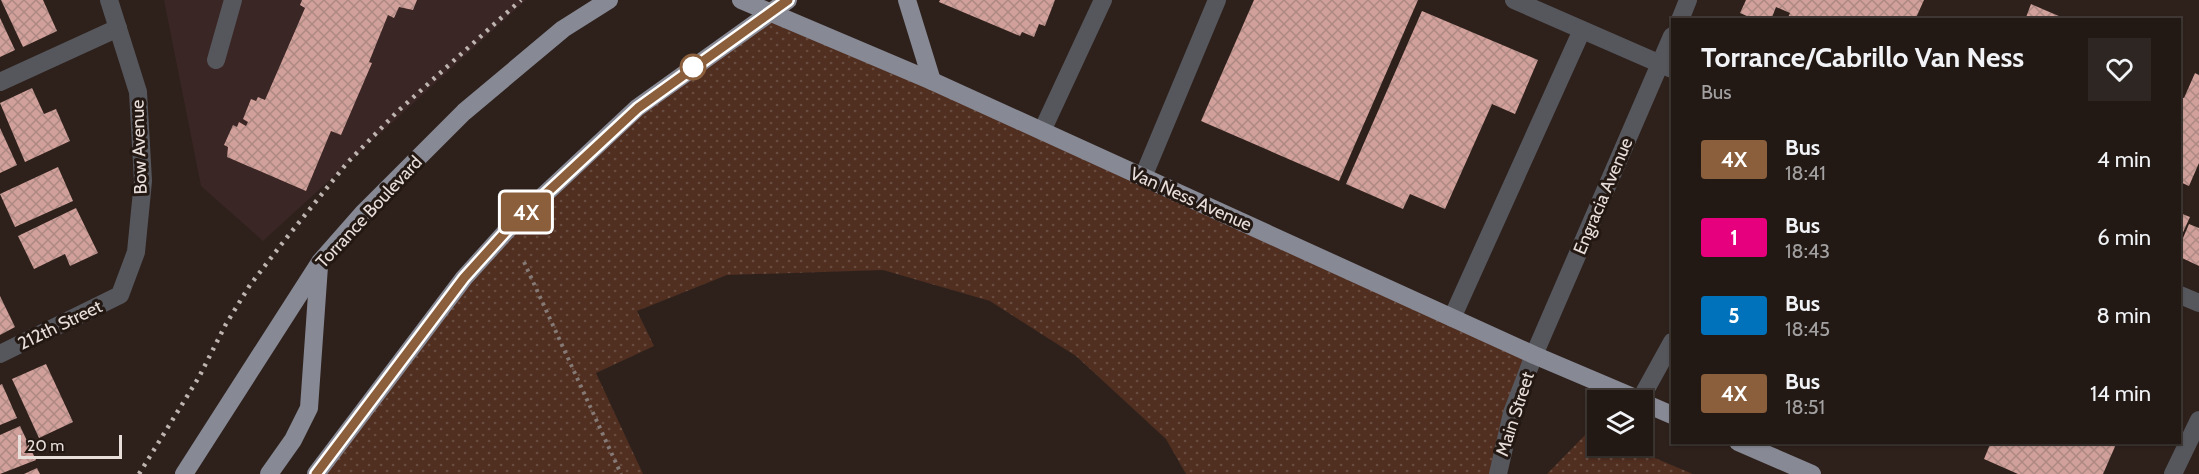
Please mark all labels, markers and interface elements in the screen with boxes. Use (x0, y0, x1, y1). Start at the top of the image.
button: heart (2088, 38, 2151, 101)
text: Torrance/Cabrillo Van Ness (1701, 40, 2024, 74)
unlabelled marker (680, 54, 706, 80)
text: Bus (1701, 80, 1732, 104)
street label: Bow Avenue (126, 99, 152, 195)
street label: Engracia Avenue (1568, 134, 1638, 258)
text: Bus (1785, 134, 1820, 161)
text: 4 min (2097, 146, 2151, 173)
text: 4X (1721, 147, 1747, 172)
street label: Torrance Boulevard (311, 151, 427, 273)
text: 18:41 (1785, 161, 1826, 185)
street label: Van Ness Avenue (1127, 162, 1255, 236)
line badge: 4X (499, 192, 553, 232)
text: 4X (513, 200, 539, 225)
text: Bus (1785, 212, 1820, 239)
text: 6 min (2097, 224, 2151, 251)
text: 1 (1730, 225, 1738, 250)
text: 18:43 (1785, 239, 1830, 263)
text: Bus (1785, 290, 1820, 317)
street label: 212th Street (14, 295, 106, 355)
text: 8 min (2096, 302, 2151, 329)
text: 5 (1728, 303, 1740, 328)
text: 18:45 (1785, 317, 1830, 341)
text: Bus (1785, 368, 1820, 395)
street label: Main Street (1491, 369, 1539, 459)
text: 14 min (2090, 380, 2151, 407)
text: 4X (1721, 381, 1747, 406)
map controls (1587, 390, 1653, 456)
button: layers (1587, 390, 1653, 456)
text: 18:51 (1785, 395, 1825, 419)
scale bar (18, 432, 122, 460)
text: 20 m (27, 436, 64, 455)

